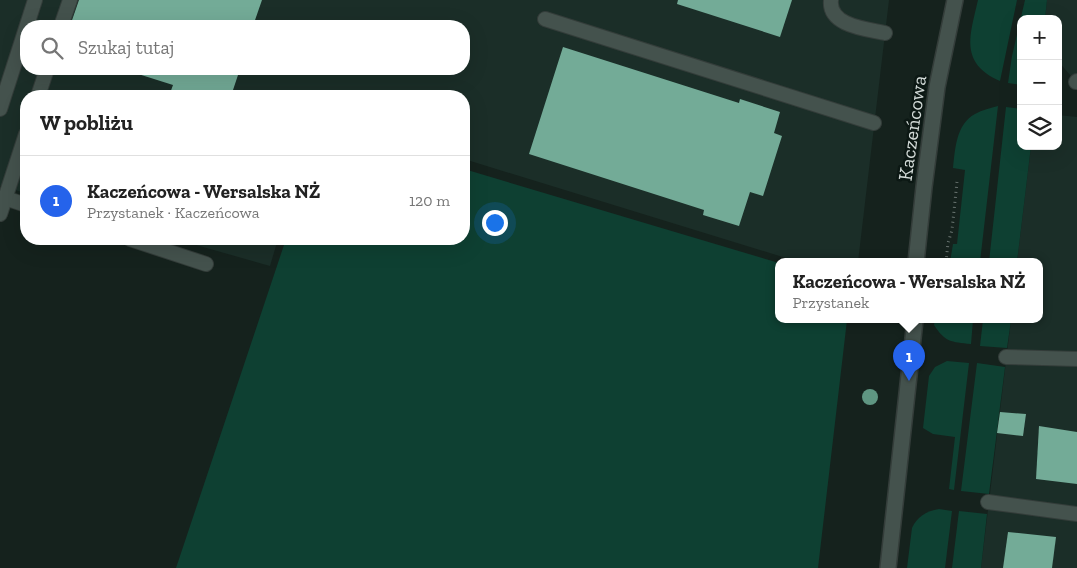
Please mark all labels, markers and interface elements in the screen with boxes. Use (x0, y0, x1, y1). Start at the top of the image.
map controls (1017, 15, 1062, 150)
button: + (1017, 15, 1062, 60)
search box (20, 20, 470, 75)
icon: search (38, 34, 66, 62)
text: Szukaj tutaj (78, 36, 174, 59)
button: − (1017, 60, 1062, 105)
street label: Kaczeńcowa (893, 73, 931, 182)
button: layers (1017, 105, 1062, 150)
text: W pobliżu (40, 110, 133, 135)
text: Kaczeńcowa - Wersalska NŻ (87, 180, 320, 203)
text: 1 (53, 191, 59, 210)
text: 120 m (409, 191, 450, 210)
text: Przystanek · Kaczeńcowa (87, 203, 260, 222)
your location (482, 210, 508, 236)
popup (775, 258, 1043, 323)
text: Kaczeńcowa - Wersalska NŻ (792, 270, 1026, 293)
text: Przystanek (792, 293, 869, 312)
pin: 1 (893, 340, 925, 381)

